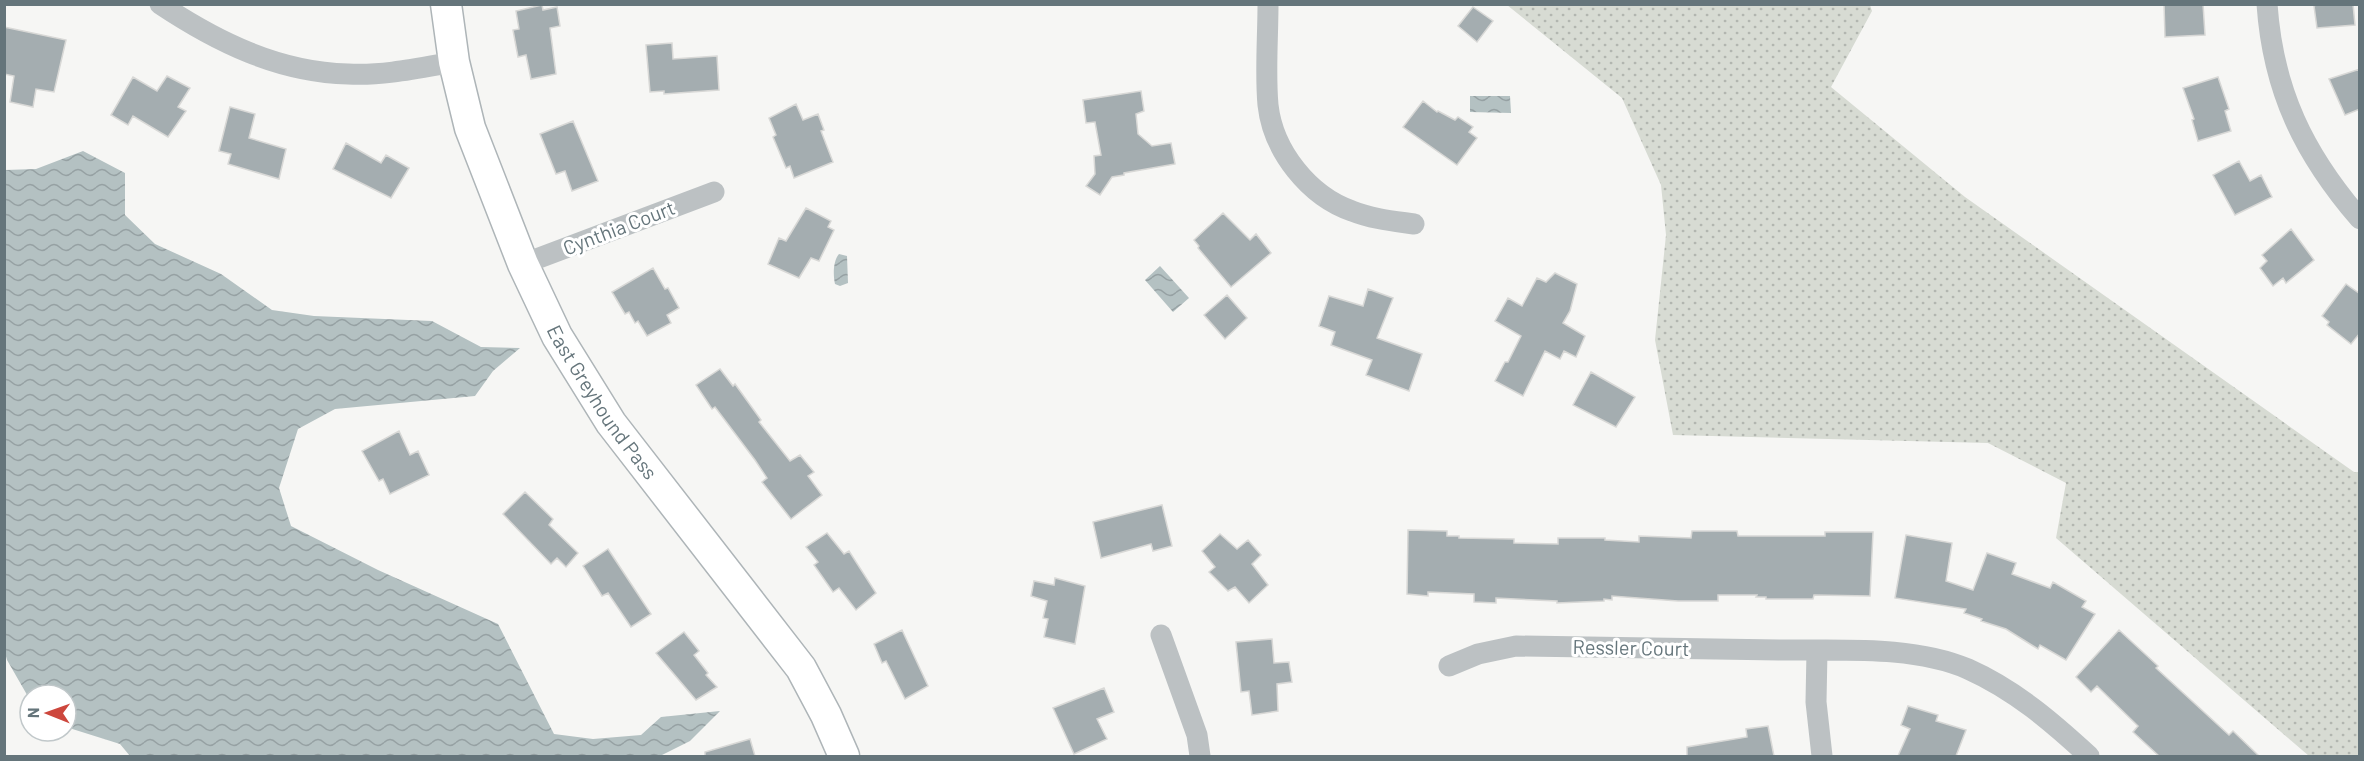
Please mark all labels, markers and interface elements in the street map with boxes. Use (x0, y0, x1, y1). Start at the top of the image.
street label: Cynthia Court (559, 195, 678, 259)
street label: East Greyhound Pass (543, 321, 663, 484)
street label: Ressler Court (1572, 634, 1690, 660)
north arrow (18, 683, 78, 743)
text: N (23, 707, 42, 718)

